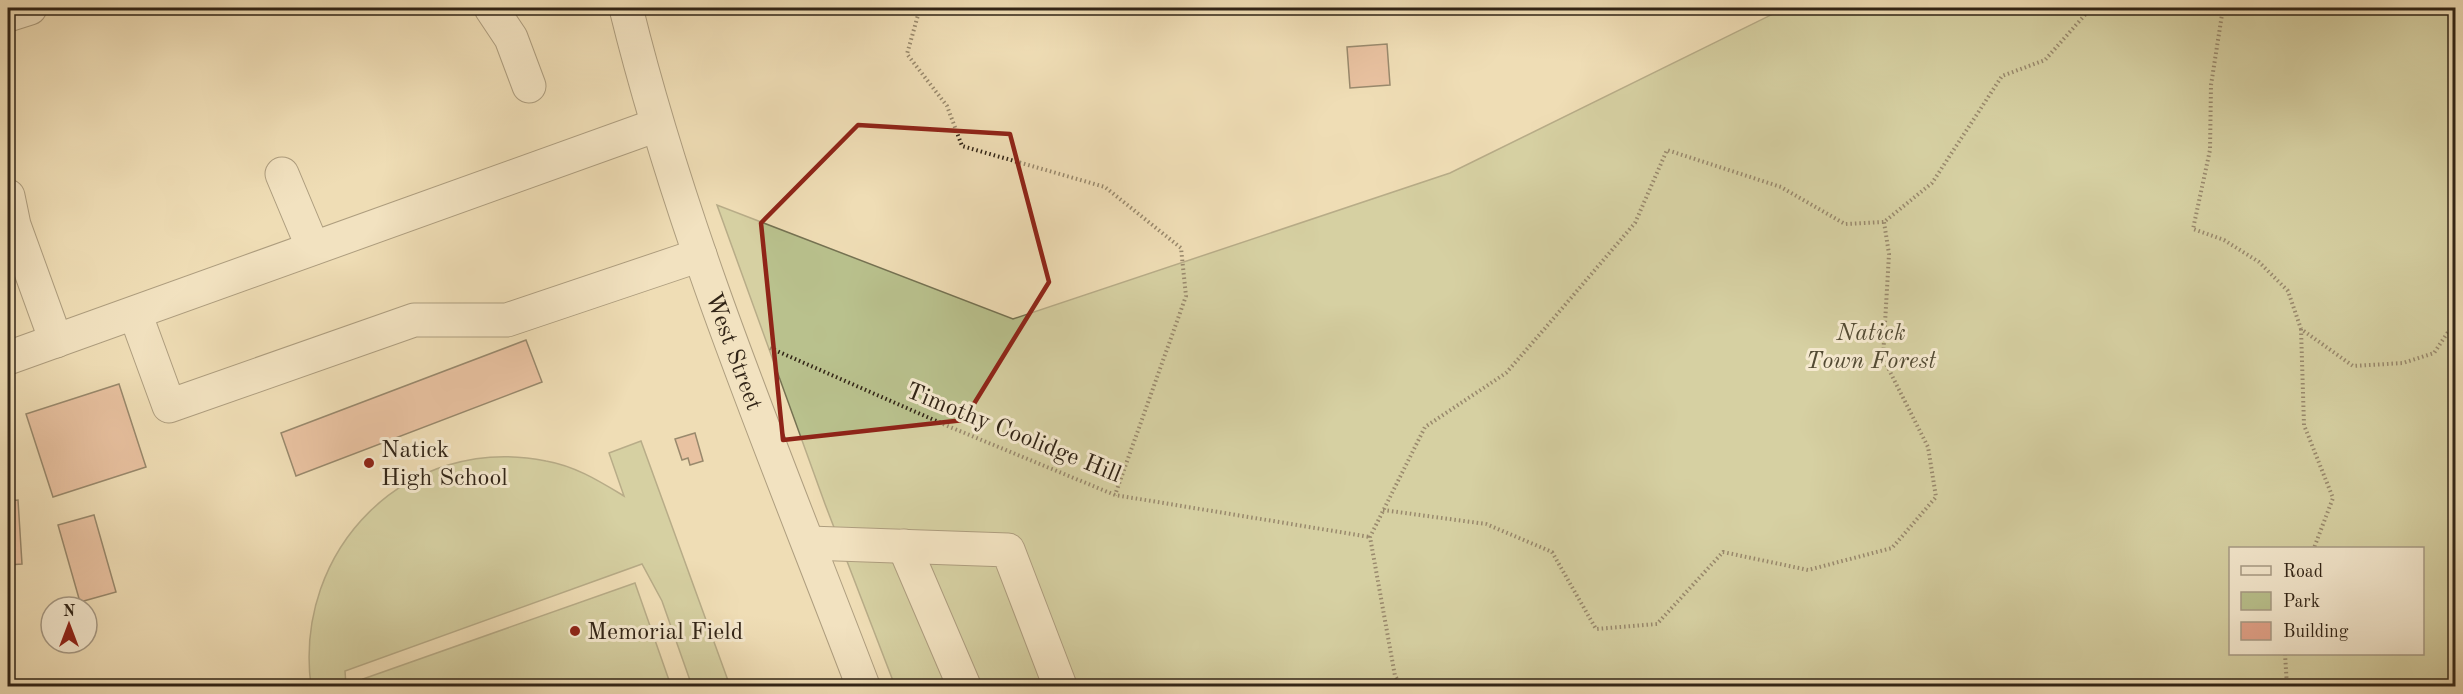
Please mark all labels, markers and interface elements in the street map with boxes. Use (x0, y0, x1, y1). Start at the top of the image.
street label: West Street (700, 290, 765, 414)
park label: Natick Town Forest (1806, 322, 1937, 374)
street label: Timothy Coolidge Hill (902, 380, 1124, 488)
place label: Natick High School (381, 439, 508, 491)
marker: Natick High School (362, 456, 376, 470)
legend (2229, 547, 2424, 655)
text: Road (2283, 563, 2323, 581)
text: Park (2283, 593, 2320, 611)
north arrow (39, 595, 99, 655)
text: N (63, 604, 76, 620)
place label: Memorial Field (587, 621, 743, 645)
text: Building (2283, 623, 2349, 641)
marker: Memorial Field (568, 624, 582, 638)

